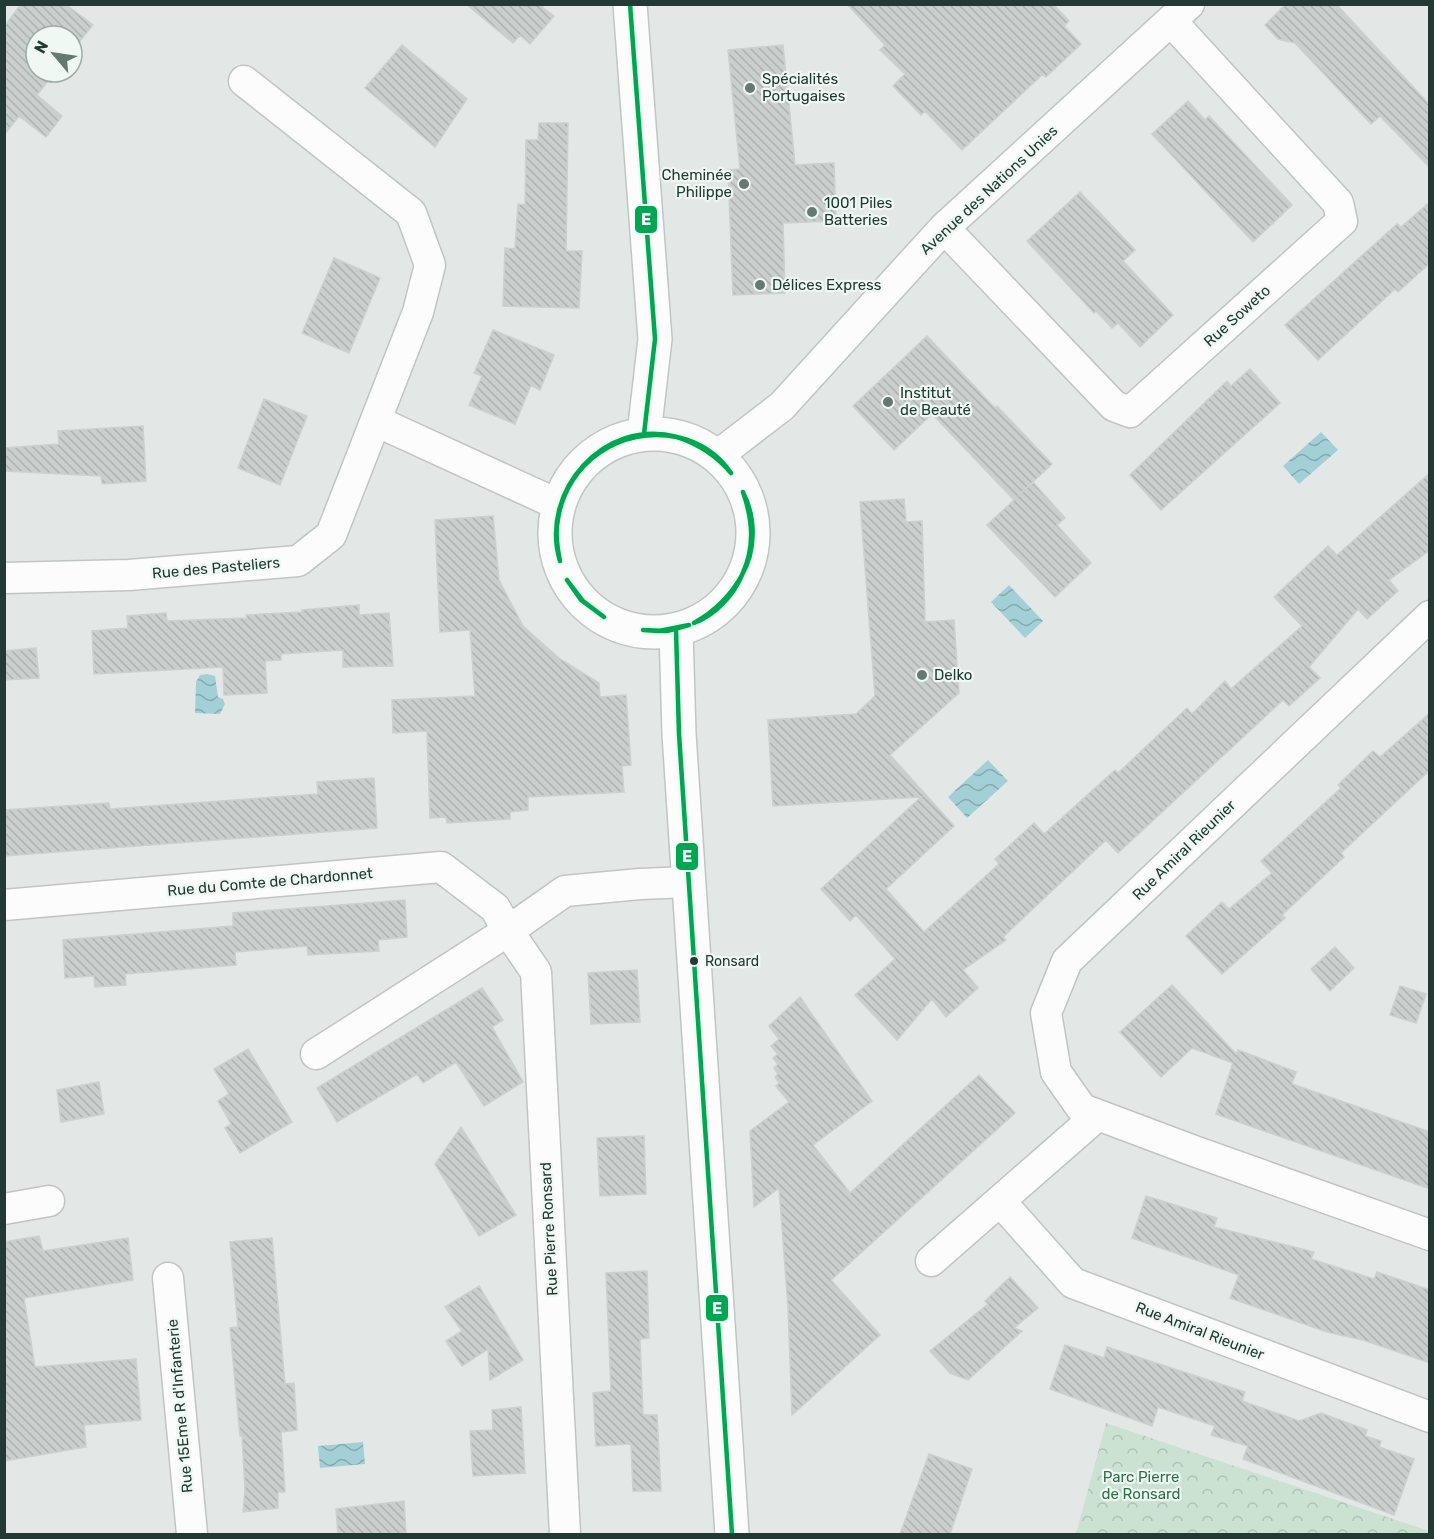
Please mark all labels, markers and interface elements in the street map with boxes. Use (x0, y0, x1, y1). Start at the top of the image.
north arrow (24, 24, 84, 84)
text: N (30, 37, 52, 57)
place label: Spécialités Portugaises (762, 70, 846, 105)
marker: Spécialités Portugaises (743, 81, 757, 95)
street label: Avenue des Nations Unies (917, 121, 1062, 258)
place label: Cheminée Philippe (662, 166, 732, 201)
marker: Cheminée Philippe (737, 177, 751, 191)
place label: 1001 Piles Batteries (824, 194, 893, 229)
line badge: E (634, 205, 658, 234)
marker: 1001 Piles Batteries (805, 205, 819, 219)
text: E (641, 210, 651, 229)
place label: Délices Express (772, 276, 882, 294)
marker: Délices Express (753, 278, 767, 292)
street label: Rue Soweto (1200, 281, 1274, 351)
place label: Institut de Beauté (900, 384, 971, 419)
marker: Institut de Beauté (881, 395, 895, 409)
street label: Rue des Pasteliers (151, 553, 281, 583)
place label: Delko (934, 666, 972, 684)
marker: Delko (915, 668, 929, 682)
street label: Rue Amiral Rieunier (1129, 796, 1240, 904)
line badge: E (675, 842, 699, 871)
text: E (682, 847, 692, 866)
street label: Rue du Comte de Chardonnet (166, 864, 374, 900)
place label: Ronsard (705, 953, 759, 970)
marker: Ronsard (688, 955, 700, 967)
street label: Rue Pierre Ronsard (537, 1162, 561, 1296)
line badge: E (705, 1294, 729, 1322)
street label: Rue Amiral Rieunier (1133, 1298, 1267, 1364)
text: E (712, 1299, 722, 1318)
street label: Rue 15Eme R d'Infanterie (163, 1318, 197, 1494)
park label: Parc Pierre de Ronsard (1102, 1468, 1180, 1503)

